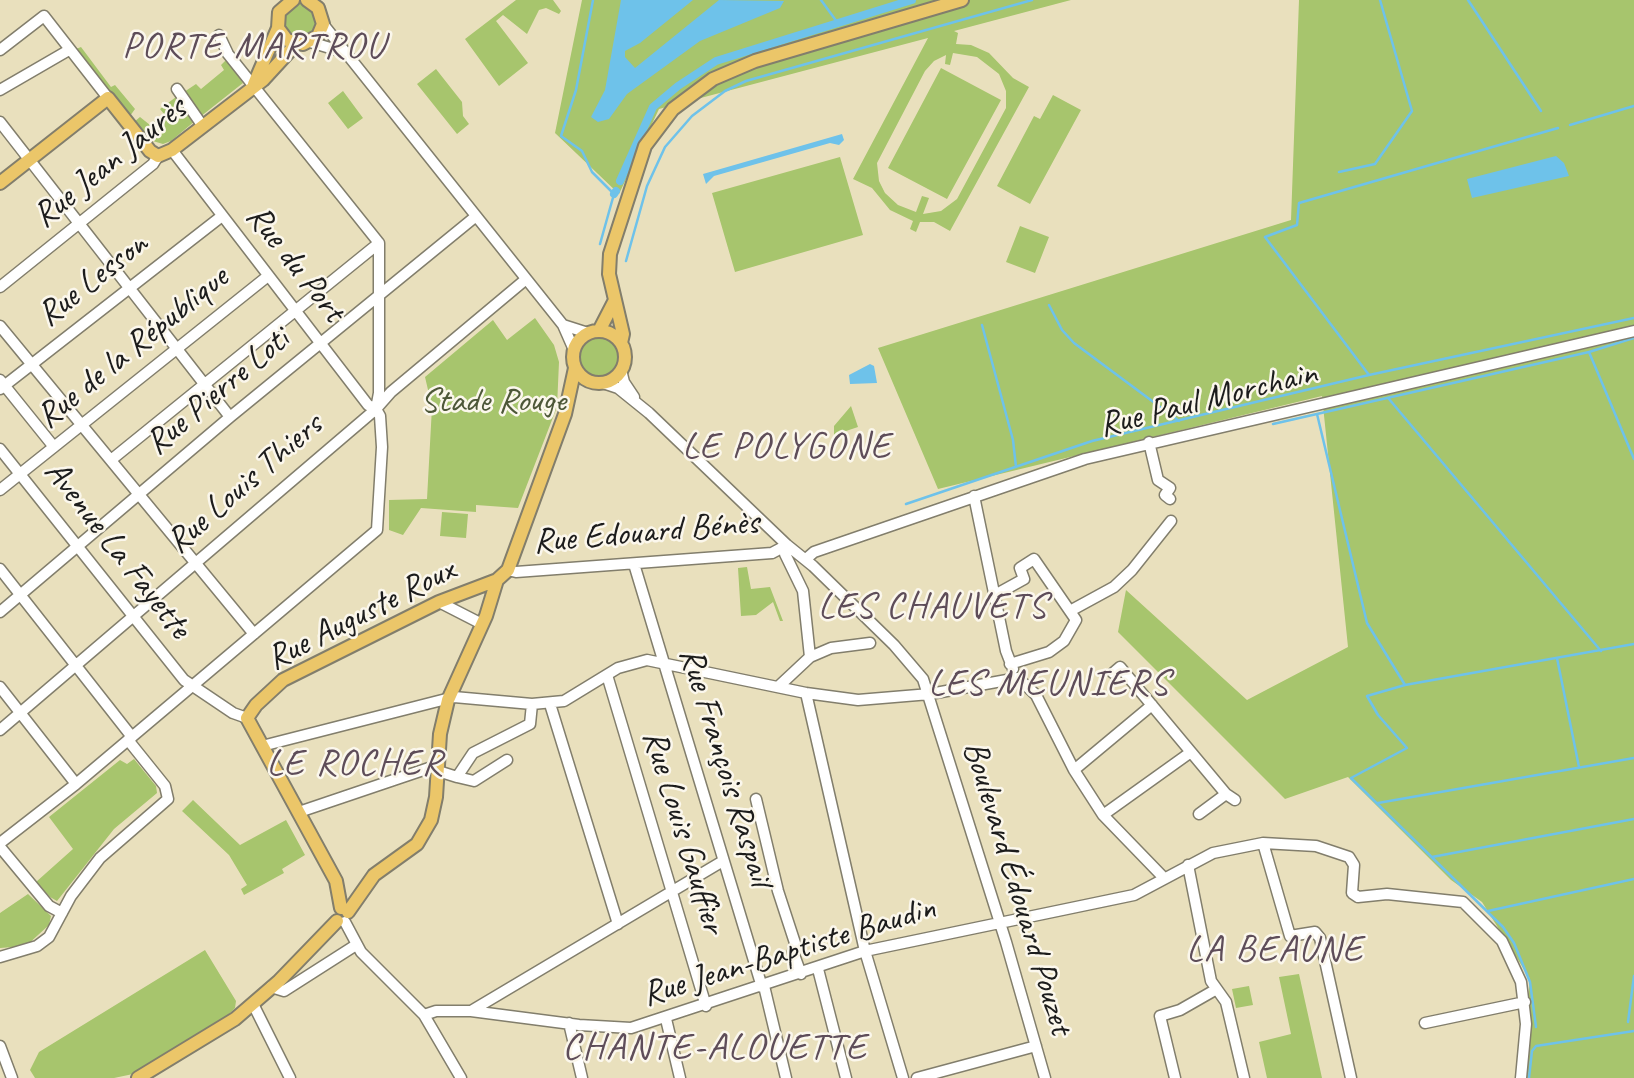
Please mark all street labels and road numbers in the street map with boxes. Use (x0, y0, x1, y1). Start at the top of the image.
street label: Rue Jean Jaurès (25, 88, 195, 238)
street label: Rue du Port (236, 197, 354, 331)
street label: Rue Lesson (29, 224, 157, 336)
street label: Rue de la République (28, 258, 238, 438)
street label: Rue Pierre Loti (137, 320, 299, 464)
street label: Rue Paul Morchain (1095, 353, 1321, 447)
street label: Rue Louis Thiers (158, 405, 332, 563)
street label: Avenue La Fayette (34, 452, 200, 648)
street label: Rue Edouard Bénès (532, 502, 760, 564)
street label: Rue Auguste Roux (260, 550, 462, 680)
street label: Rue François Raspail (669, 643, 781, 891)
street label: Rue Louis Gauffier (632, 726, 734, 938)
street label: Boulevard Édouard Pouzet (952, 736, 1082, 1040)
street label: Rue Jean-Baptiste Baudin (637, 887, 941, 1017)

